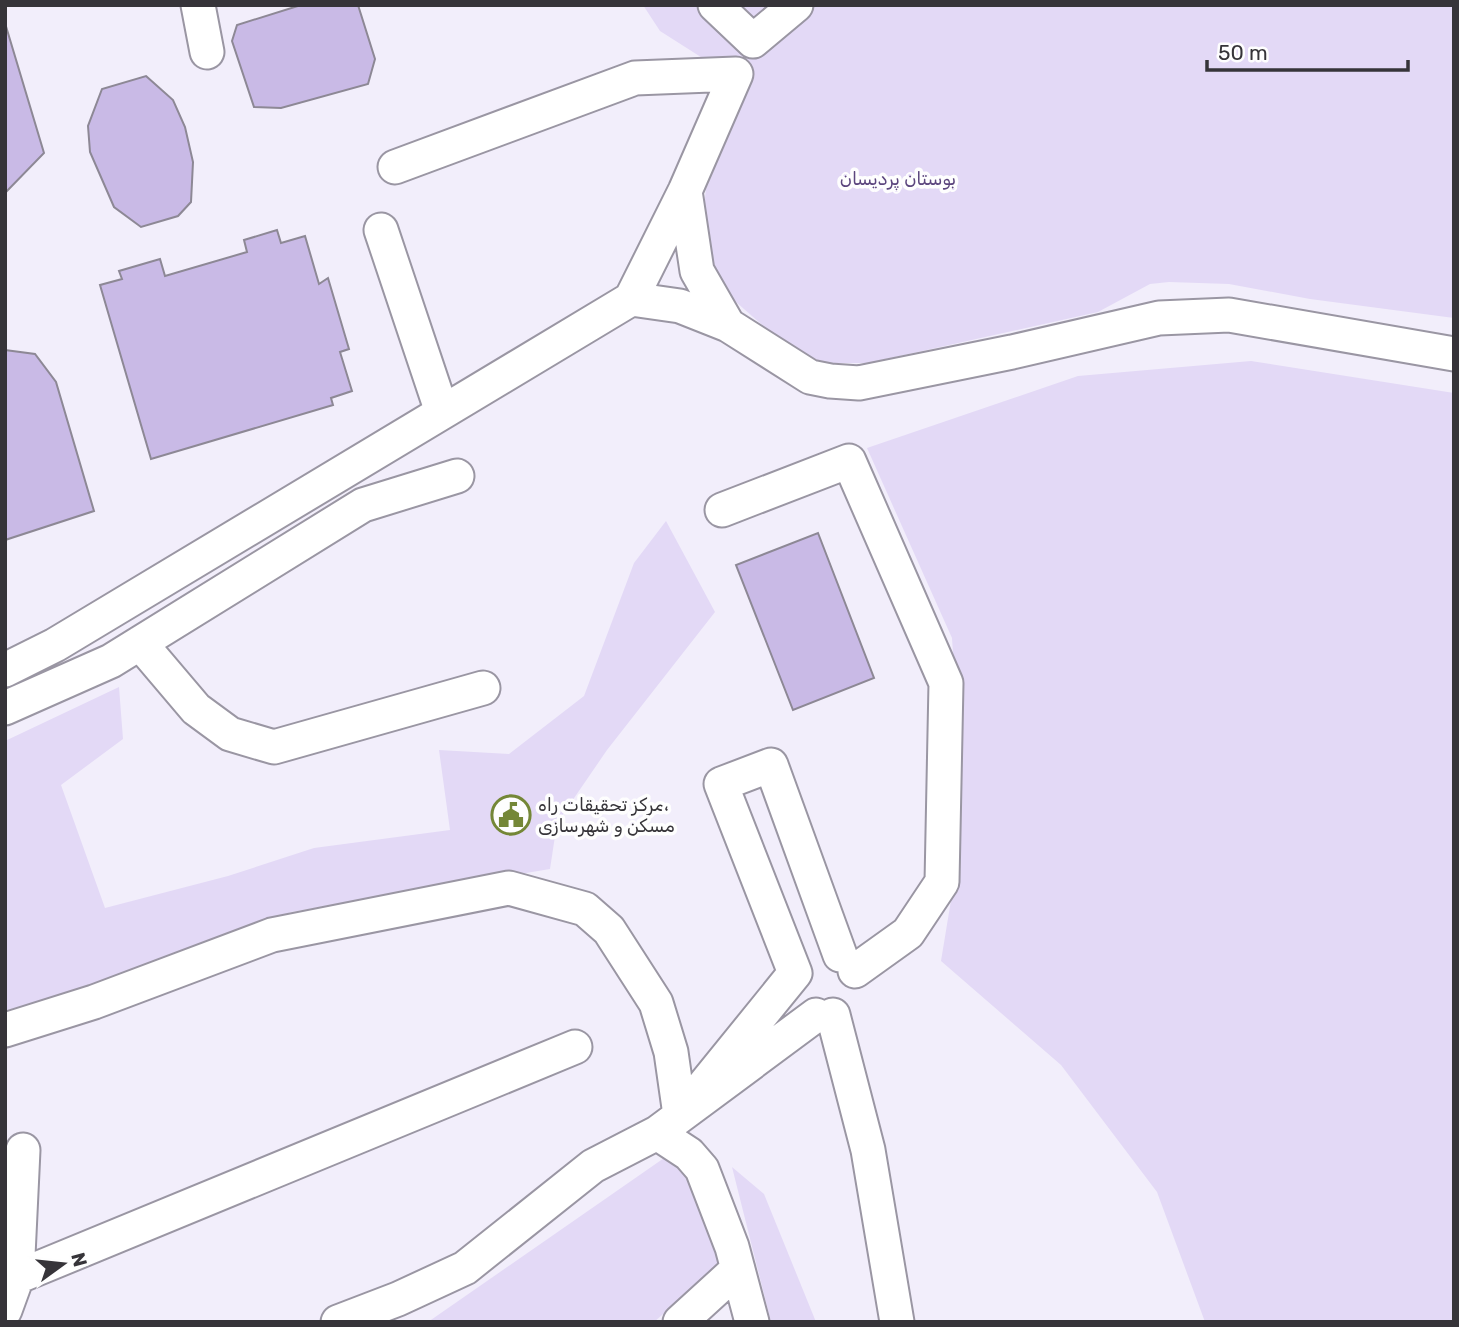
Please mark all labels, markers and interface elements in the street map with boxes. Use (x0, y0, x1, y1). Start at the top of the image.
scale bar (1207, 28, 1408, 72)
text: 50 m (1218, 40, 1268, 65)
park label: بوستان پردیسان (840, 168, 956, 191)
public building icon: مرکز تحقیقات راه، مسکن و شهرسازی (490, 794, 532, 836)
place label: مرکز تحقیقات راه، مسکن و شهرسازی (538, 794, 675, 837)
north arrow (28, 1229, 98, 1299)
text: N (66, 1250, 92, 1269)

